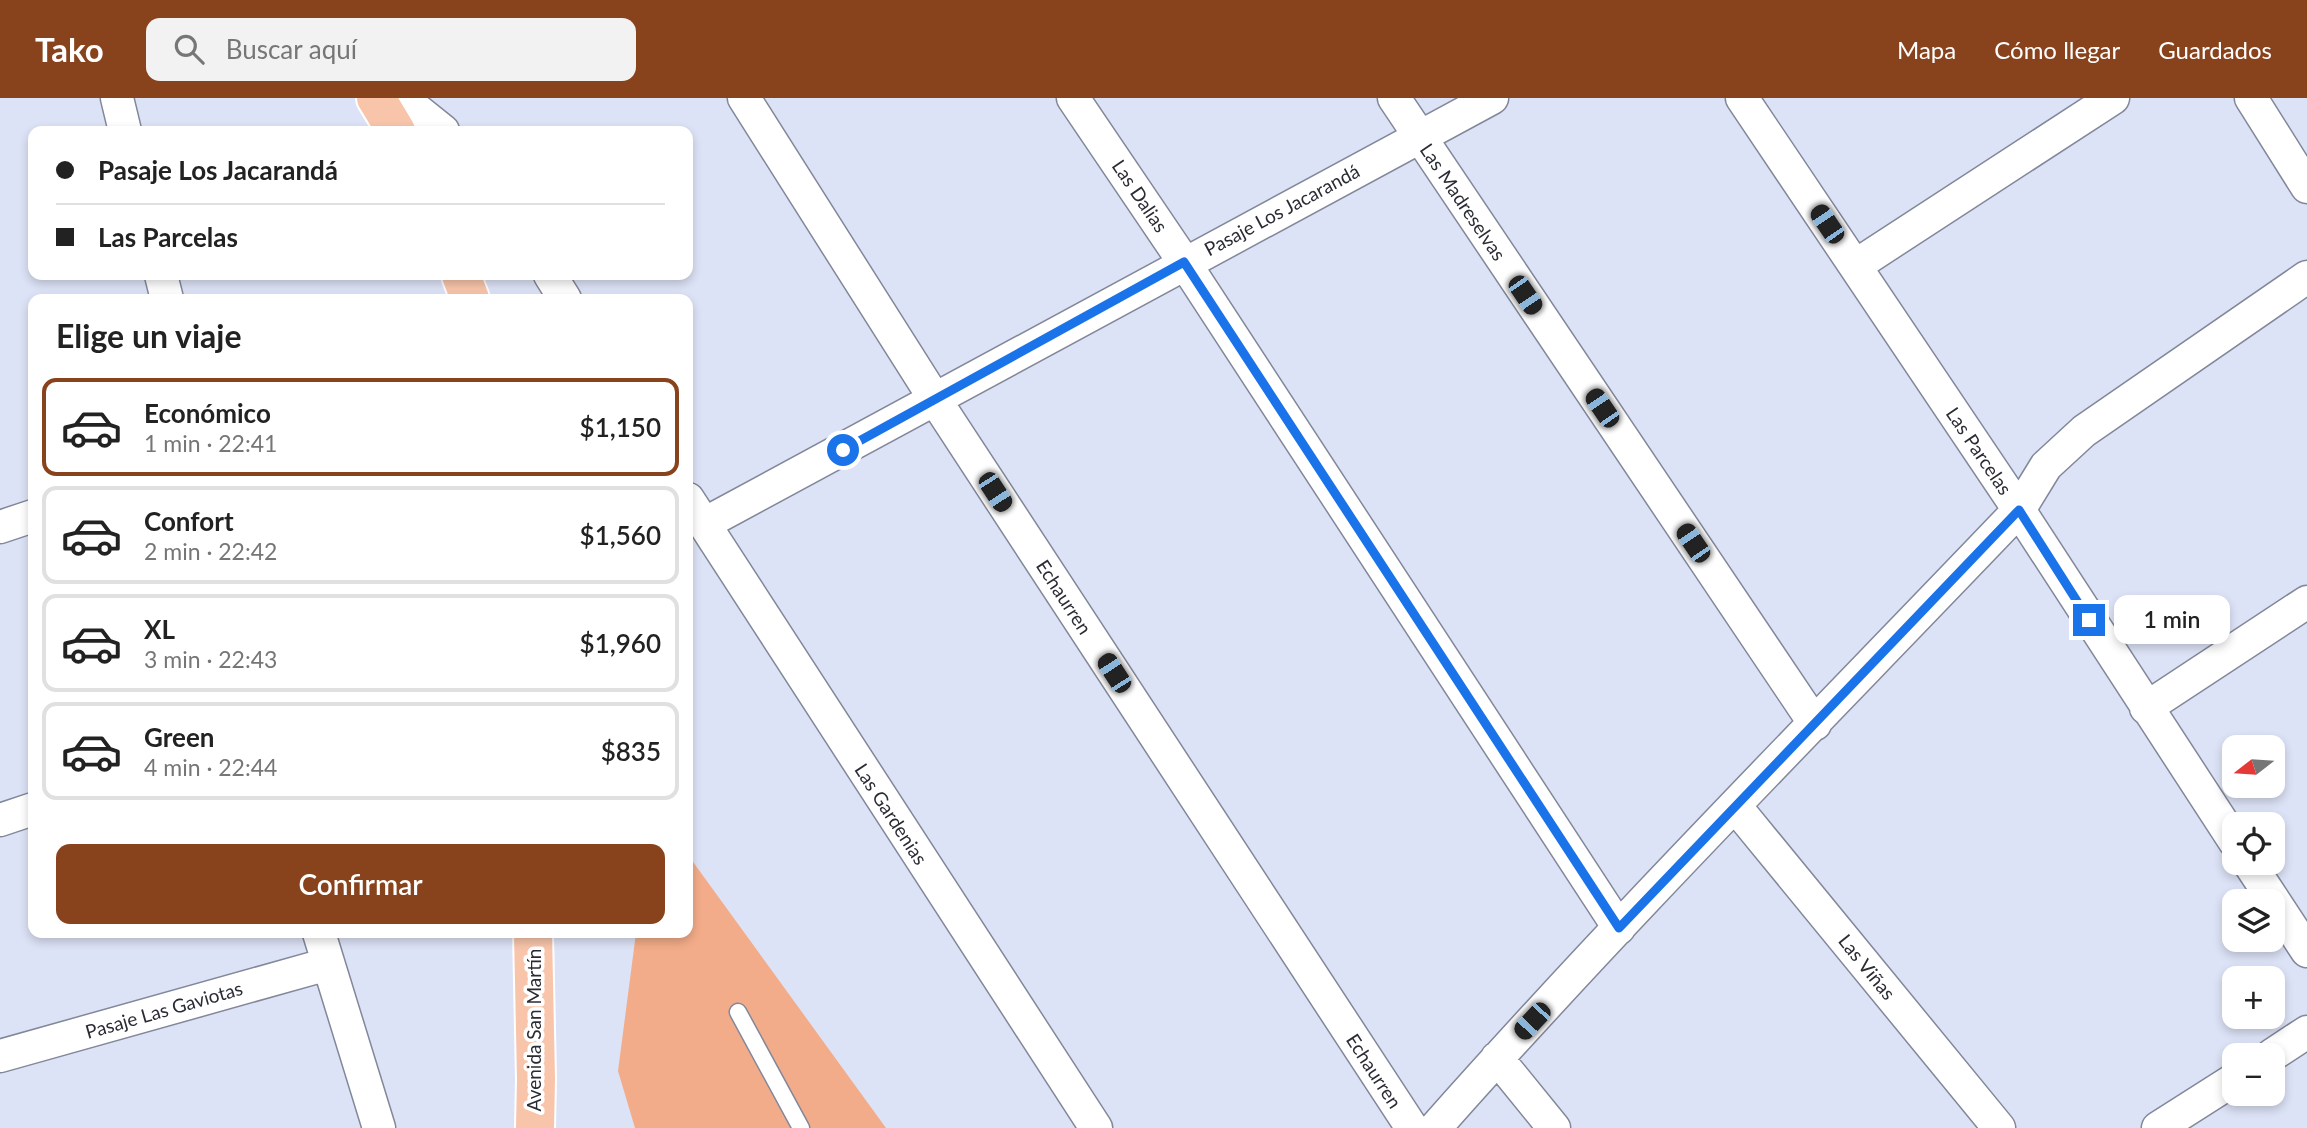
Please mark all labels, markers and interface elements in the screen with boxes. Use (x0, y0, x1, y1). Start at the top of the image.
search box (146, 18, 636, 81)
text: Tako (35, 29, 104, 69)
icon: search (170, 30, 208, 68)
text: Buscar aquí (226, 33, 357, 65)
text: Mapa (1897, 35, 1956, 64)
text: Cómo llegar (1994, 35, 2120, 64)
text: Guardados (2158, 35, 2272, 64)
street label: Las Madreselvas (1416, 139, 1511, 265)
text: Pasaje Los Jacarandá (98, 154, 338, 186)
street label: Las Dalias (1108, 155, 1173, 236)
street label: Pasaje Los Jacarandá (1200, 159, 1363, 260)
car (1807, 201, 1848, 247)
text: Las Parcelas (98, 221, 238, 253)
car (1505, 272, 1546, 318)
text: Elige un viaje (56, 316, 241, 355)
car (1582, 385, 1623, 431)
icon: car (60, 396, 123, 459)
text: Económico (144, 397, 271, 429)
street label: Las Parcelas (1942, 403, 2017, 499)
text: $1,150 (580, 411, 661, 443)
text: 1 min · 22:41 (144, 429, 277, 457)
route start (827, 434, 859, 466)
car (975, 469, 1016, 515)
icon: car (60, 504, 123, 567)
text: Confort (144, 505, 234, 537)
text: $1,560 (580, 519, 661, 551)
car (1673, 520, 1714, 566)
text: 2 min · 22:42 (144, 537, 277, 565)
street label: Echaurren (1032, 555, 1097, 638)
callout: 1 min (2114, 596, 2229, 644)
route end (2073, 604, 2105, 636)
text: 1 min (2144, 605, 2200, 633)
icon: car (60, 612, 123, 675)
text: XL (144, 613, 175, 645)
text: $1,960 (580, 627, 661, 659)
text: 3 min · 22:43 (144, 645, 277, 673)
car (1094, 650, 1135, 696)
icon: car (60, 720, 123, 783)
text: Green (144, 721, 214, 753)
text: $835 (601, 735, 661, 767)
north arrow (2222, 735, 2286, 798)
map controls (2222, 735, 2285, 1106)
text: 4 min · 22:44 (144, 753, 277, 781)
street label: Las Gardenias (850, 759, 933, 868)
button: locate (2222, 812, 2285, 875)
button: Confirmar (56, 844, 665, 924)
button: layers (2222, 889, 2285, 952)
street label: Las Viñas (1834, 929, 1901, 1004)
street label: Avenida San Martín (522, 949, 545, 1111)
button: + (2222, 966, 2285, 1029)
street label: Pasaje Las Gaviotas (83, 976, 245, 1043)
car (1510, 998, 1555, 1044)
street label: Echaurren (1342, 1029, 1407, 1112)
button: − (2222, 1043, 2285, 1106)

